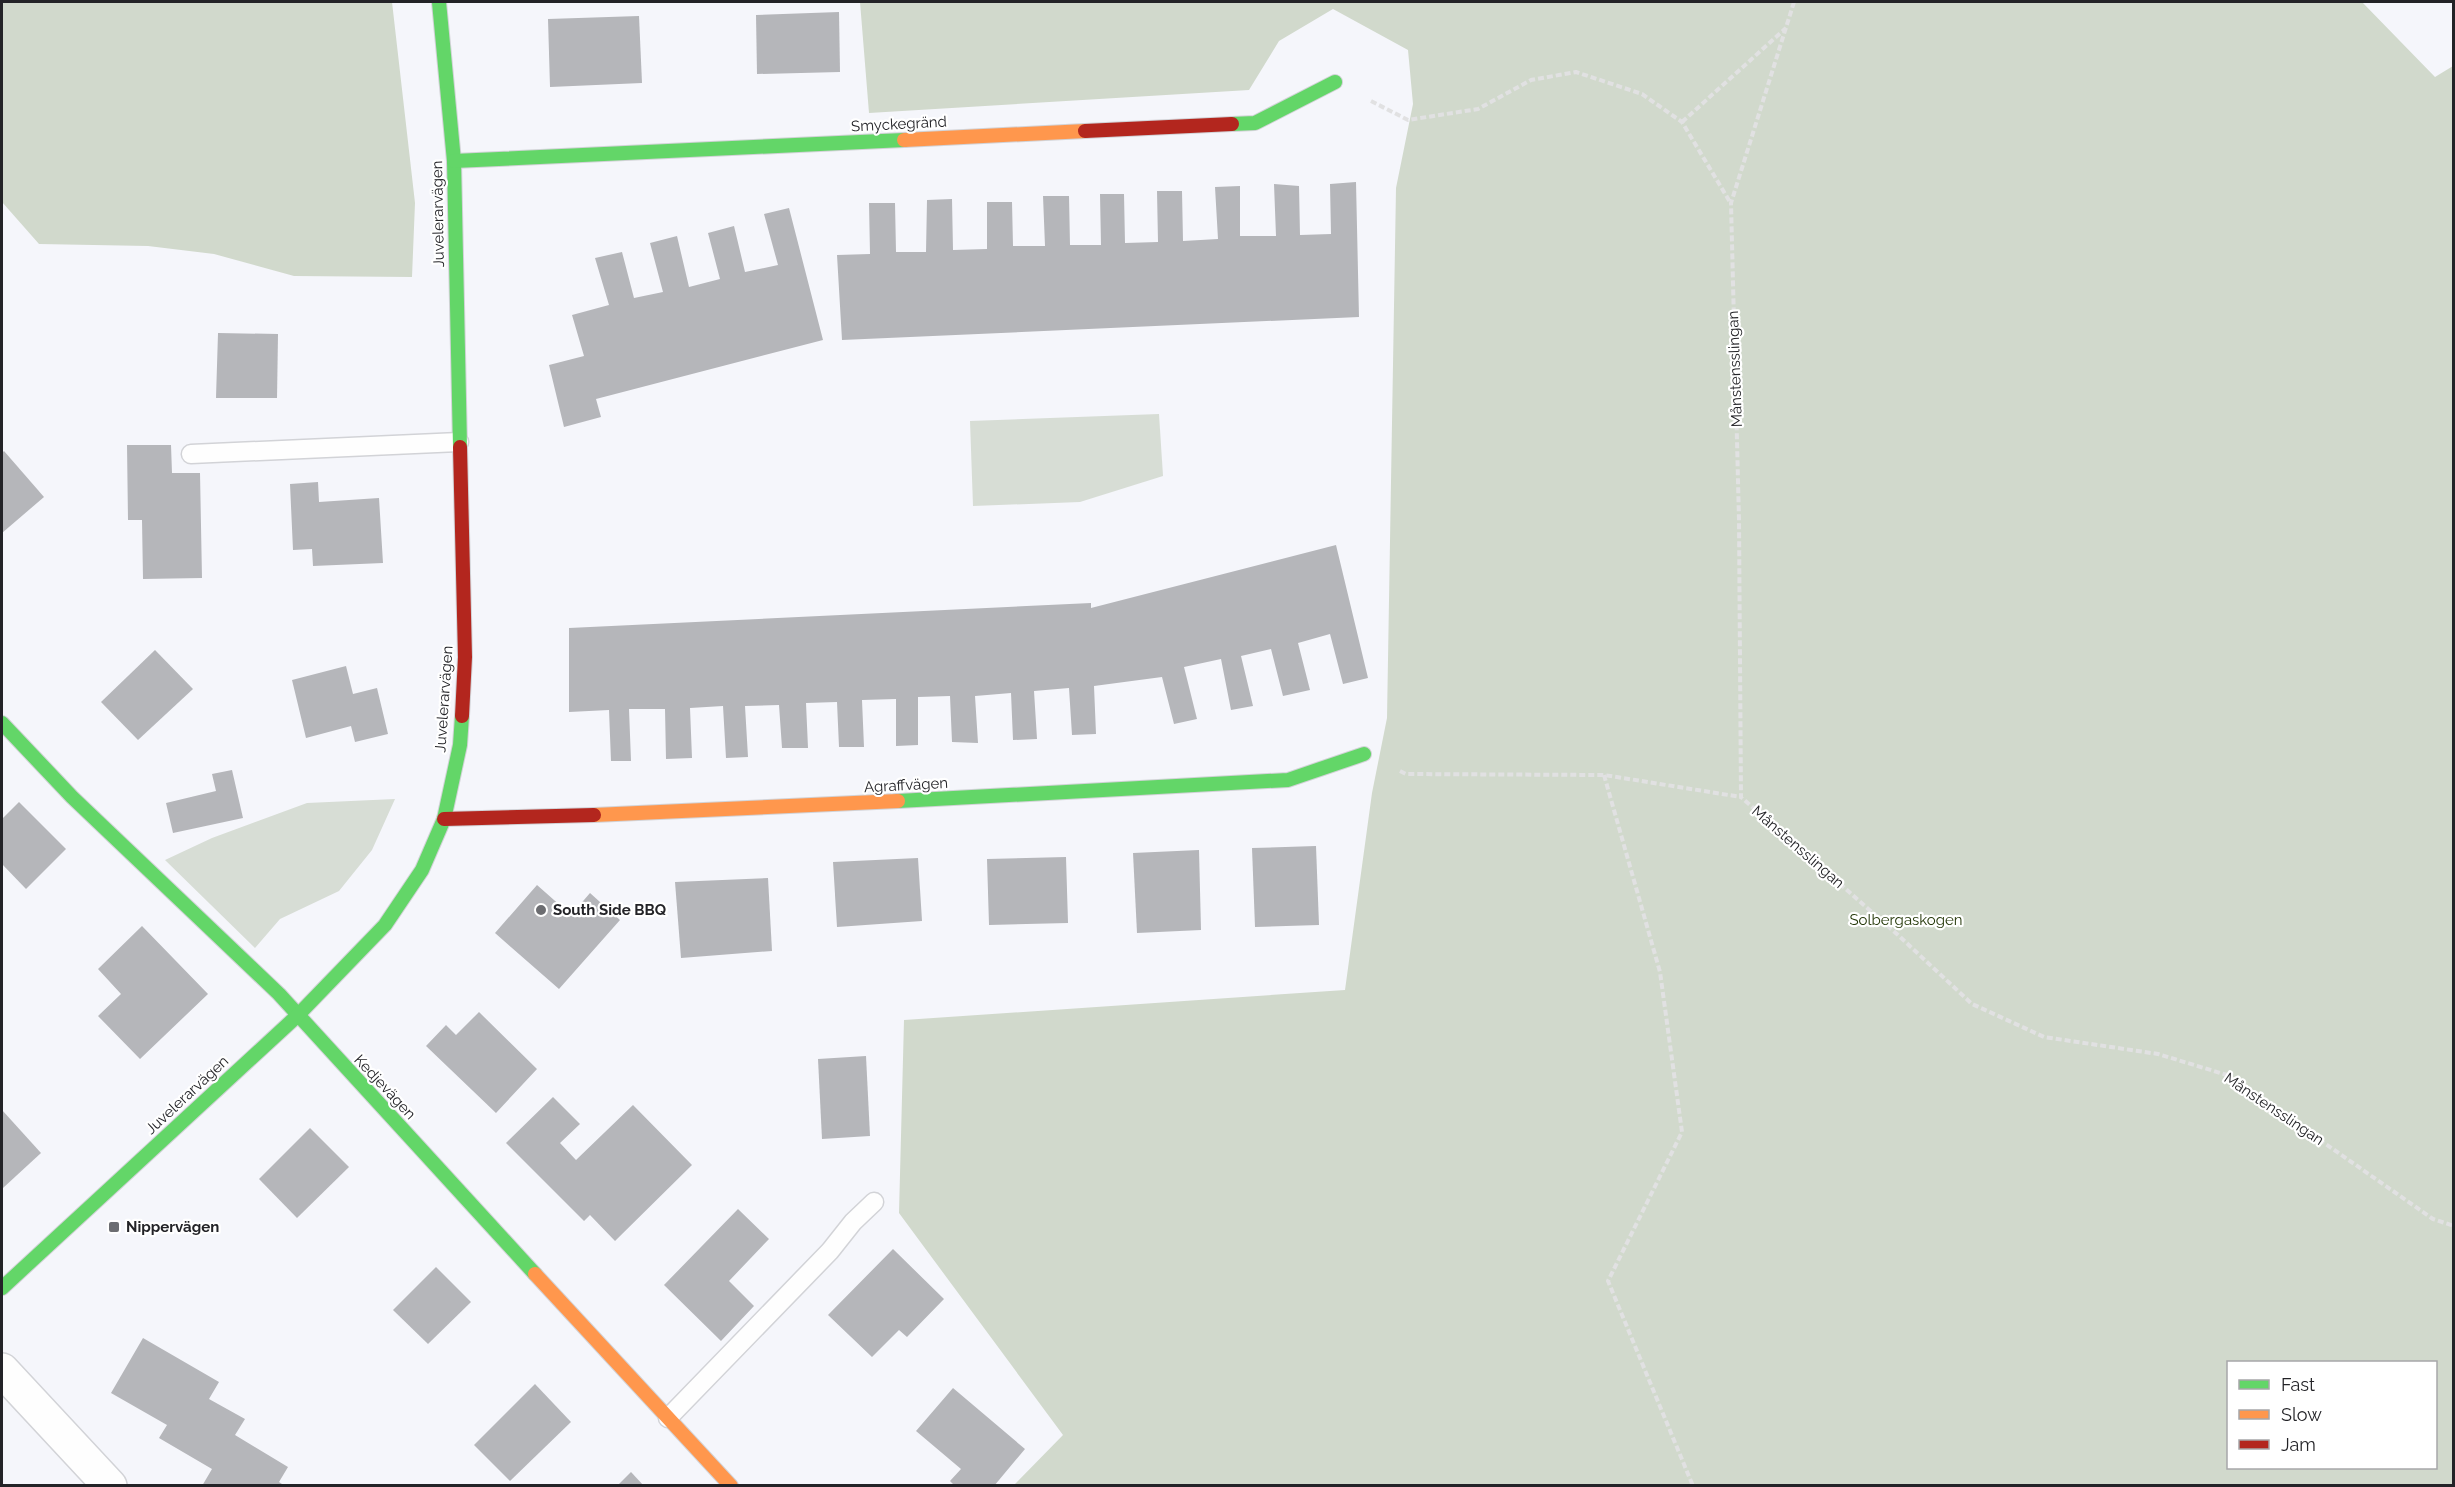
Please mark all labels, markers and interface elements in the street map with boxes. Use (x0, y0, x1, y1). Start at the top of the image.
street label: Smyckegränd (851, 113, 947, 135)
street label: Juvelerarvägen (428, 160, 448, 268)
street label: Månstensslingan (1724, 310, 1746, 428)
street label: Juvelerarvägen (431, 645, 457, 753)
street label: Agraffvägen (864, 774, 948, 796)
street label: Månstensslingan (1748, 802, 1848, 892)
place label: South Side BBQ (553, 901, 666, 919)
marker: South Side BBQ (534, 903, 548, 917)
park label: Solbergaskogen (1849, 911, 1963, 929)
street label: Kedjevägen (350, 1051, 420, 1123)
street label: Juvelerarvägen (142, 1052, 232, 1138)
street label: Månstensslingan (2221, 1069, 2327, 1149)
place label: Nippervägen (126, 1218, 219, 1236)
marker: Nippervägen (107, 1220, 121, 1234)
legend (2227, 1361, 2437, 1469)
text: Fast (2281, 1374, 2315, 1395)
text: Slow (2281, 1404, 2322, 1425)
text: Jam (2281, 1434, 2316, 1455)

